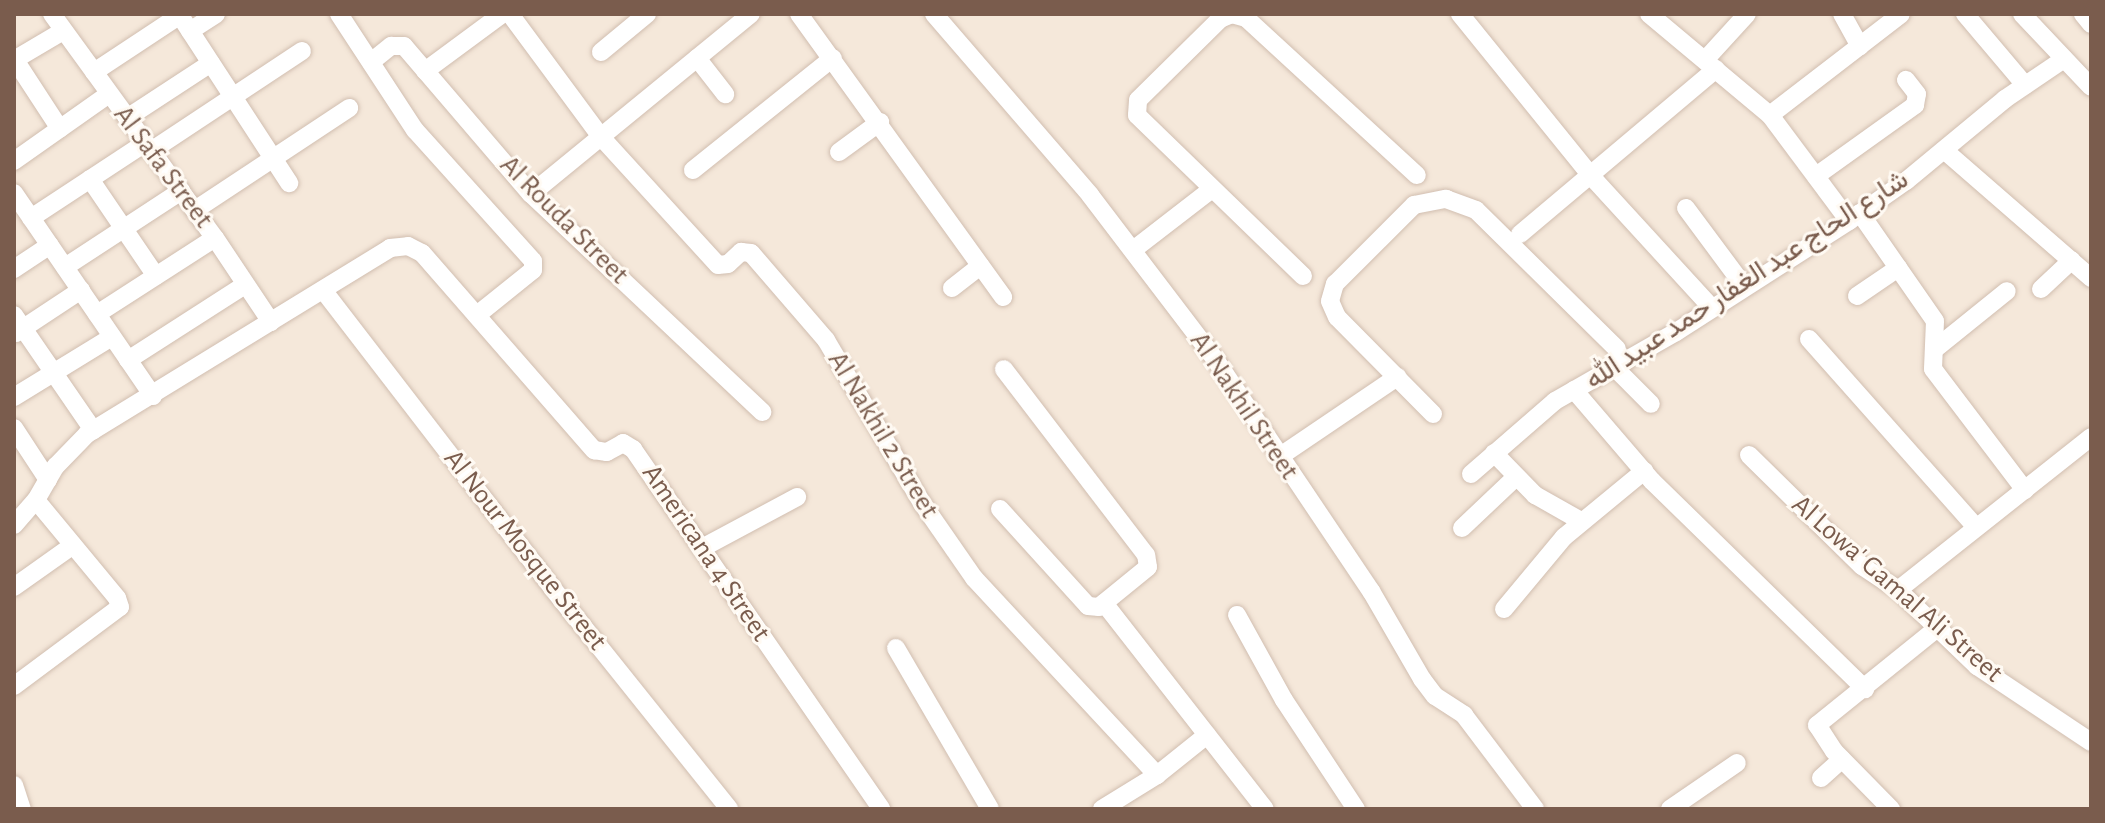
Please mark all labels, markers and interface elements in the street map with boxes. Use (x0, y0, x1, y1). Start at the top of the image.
street label: Al Safa Street (106, 99, 220, 235)
street label: Al Rouda Street (493, 149, 635, 291)
street label: شارع الحاج عبد الغفار حمد عبيد الله (1579, 163, 1915, 397)
street label: Al Nakhil Street (1182, 326, 1306, 486)
street label: Al Nakhil 2 Street (820, 346, 946, 524)
street label: Al Nour Mosque Street (436, 443, 614, 657)
street label: Americana 4 Street (634, 458, 778, 648)
street label: Al Lowa' Gamal Ali Street (1785, 488, 2009, 690)

